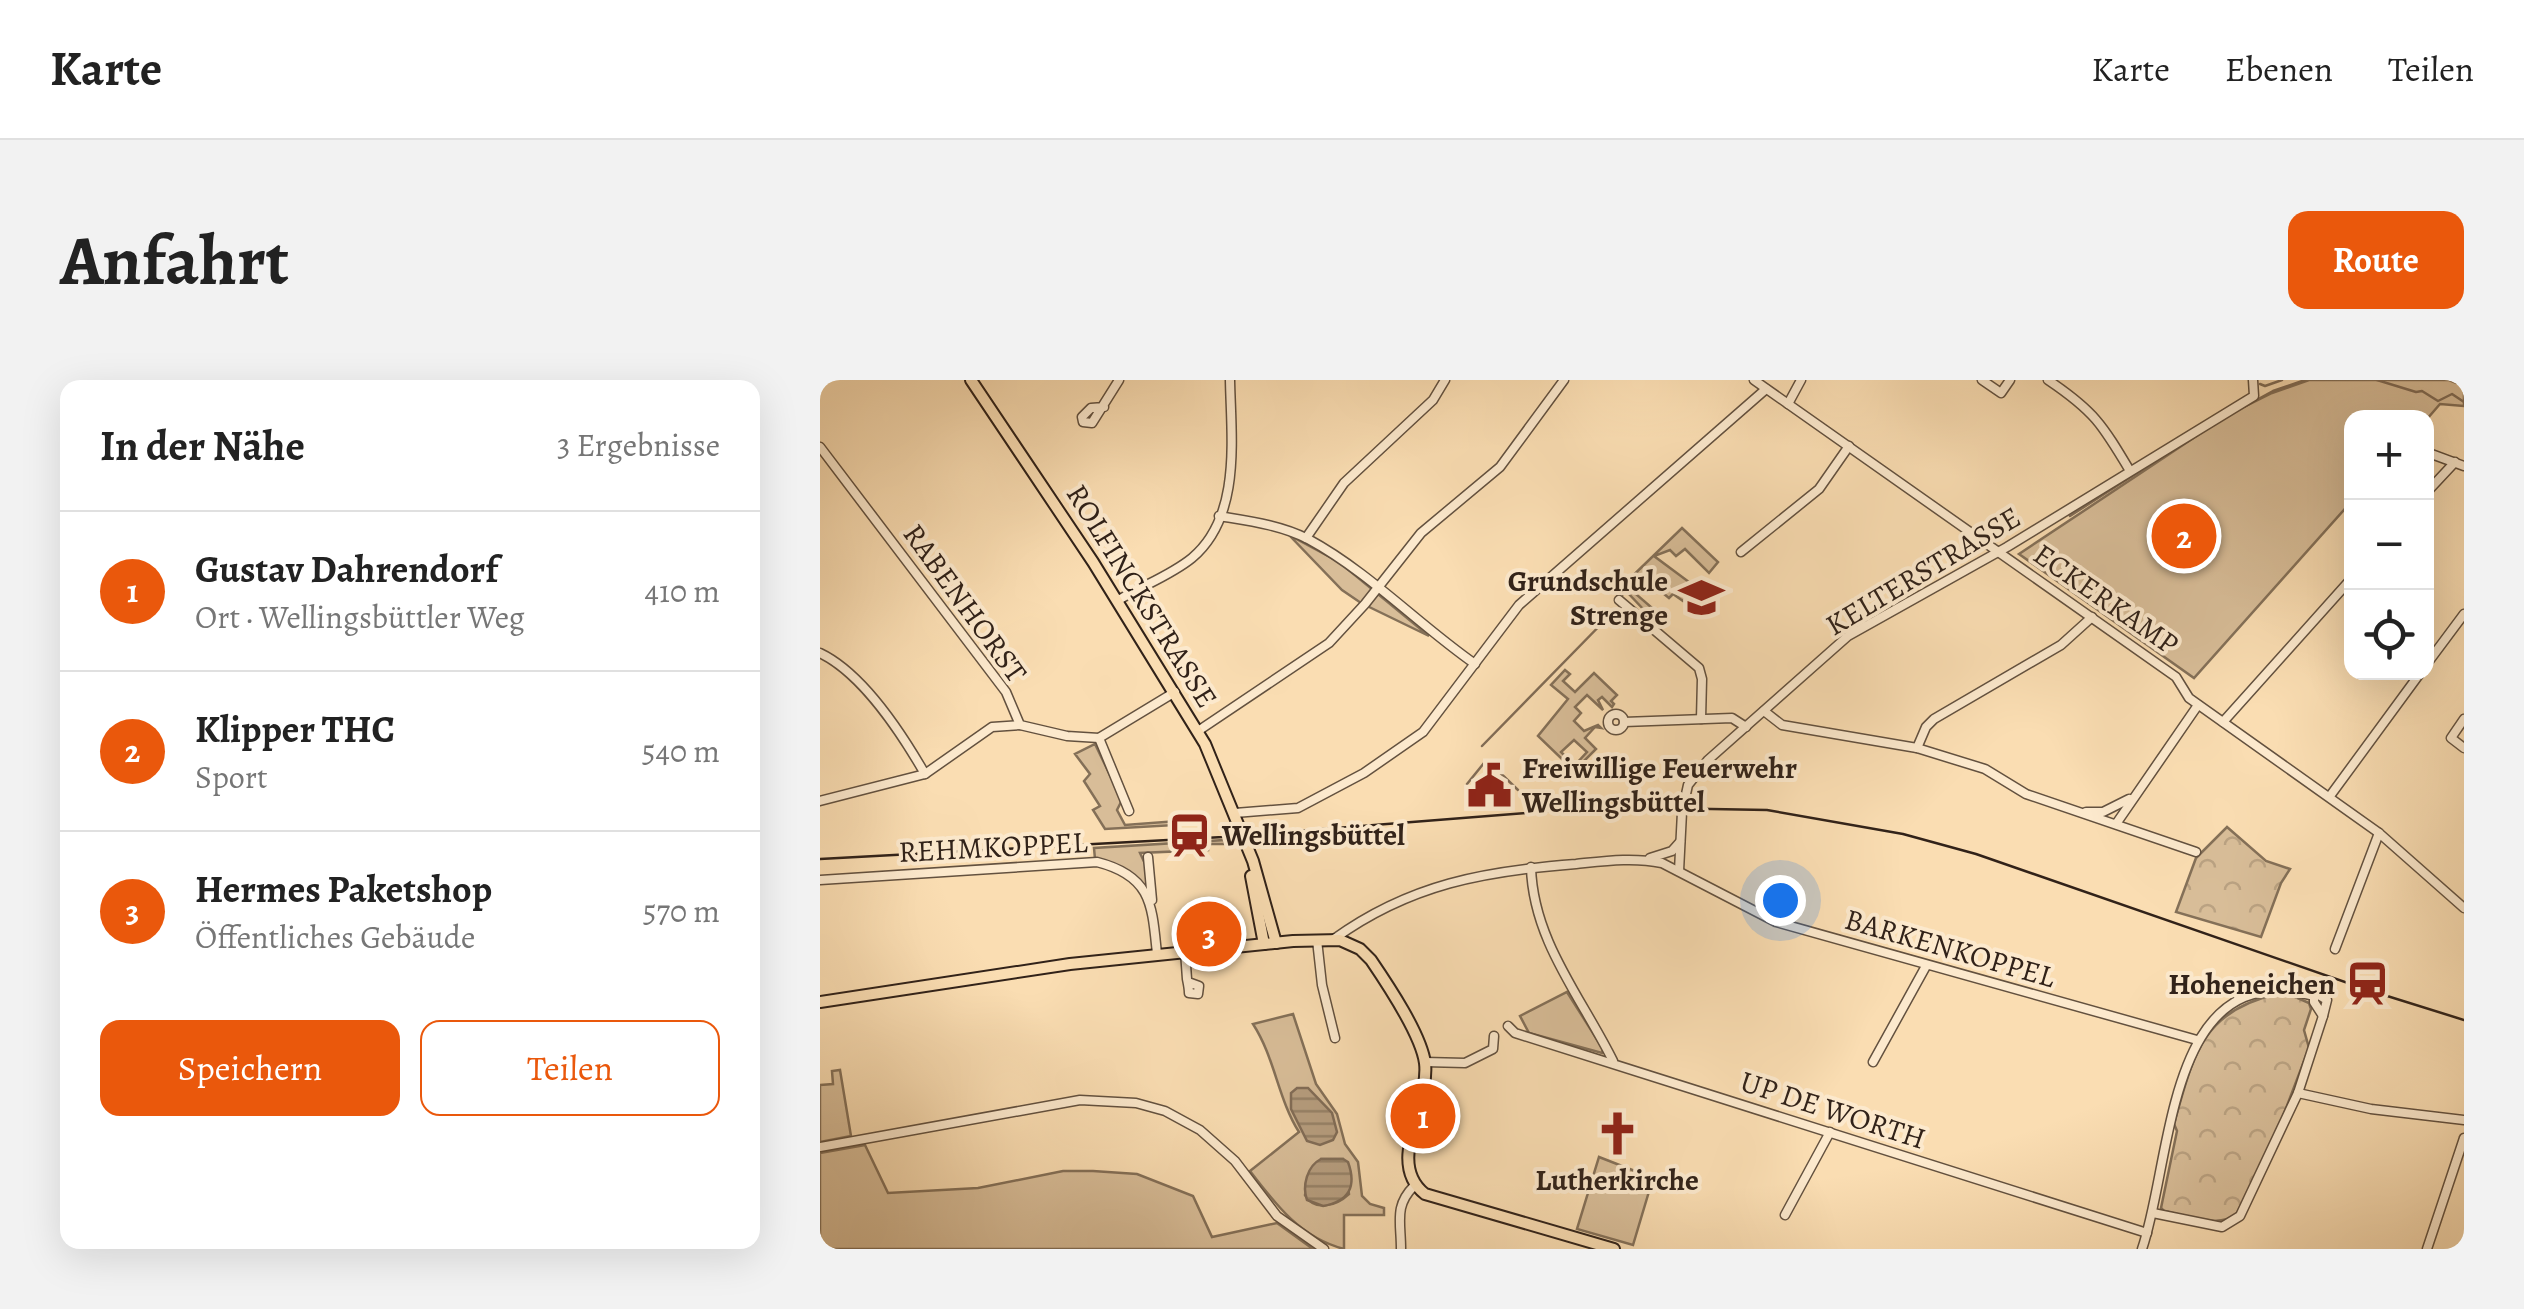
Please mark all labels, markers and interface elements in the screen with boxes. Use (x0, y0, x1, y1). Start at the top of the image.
text: Karte (50, 36, 162, 102)
text: Karte (2091, 45, 2170, 93)
text: Ebenen (2225, 45, 2333, 93)
text: Teilen (2388, 45, 2474, 93)
button: Route (2288, 211, 2464, 309)
text: Anfahrt (60, 213, 289, 308)
map controls (2344, 410, 2434, 680)
button: + (2344, 410, 2434, 500)
text: In der Nähe (100, 417, 305, 474)
text: 3 Ergebnisse (557, 423, 720, 467)
street label: ROLFINCKSTRASSE (1057, 477, 1227, 715)
street label: KELTERSTRASSE (1818, 497, 2028, 645)
pin: 2 (2152, 498, 2216, 574)
button: − (2344, 500, 2434, 590)
street label: RABENHORST (894, 516, 1037, 691)
street label: ECKERKAMP (2025, 534, 2187, 664)
text: Gustav Dahrendorf (195, 543, 498, 595)
place label: Grundschule Strenge (1508, 561, 1668, 635)
text: 1 (127, 569, 138, 613)
text: 410 m (645, 569, 720, 613)
school or university icon: Grundschule Strenge (1677, 574, 1725, 622)
button: locate (2344, 590, 2434, 680)
text: Ort · Wellingsbüttler Weg (195, 595, 525, 639)
text: Klipper THC (195, 703, 395, 755)
text: 2 (125, 729, 140, 773)
text: 540 m (642, 729, 720, 773)
place label: Freiwillige Feuerwehr Wellingsbüttel (1521, 748, 1797, 822)
text: Sport (195, 755, 268, 799)
public building icon: Freiwillige Feuerwehr Wellingsbüttel (1465, 761, 1513, 809)
station icon: Wellingsbüttel (1165, 811, 1213, 859)
place label: Wellingsbüttel (1221, 815, 1405, 855)
street label: REHMKOPPEL (898, 822, 1089, 872)
text: Hermes Paketshop (195, 863, 492, 915)
your location (1755, 875, 1806, 926)
text: 3 (126, 889, 139, 933)
text: 570 m (643, 889, 720, 933)
pin: 3 (1176, 896, 1242, 972)
street label: BARKENKOPPEL (1840, 899, 2061, 997)
text: Öffentliches Gebäude (195, 915, 475, 959)
station icon: Hoheneichen (2344, 960, 2392, 1008)
place label: Hoheneichen (2168, 964, 2335, 1004)
button: Speichern (100, 1020, 400, 1116)
button: Teilen (420, 1020, 720, 1116)
street label: UP DE WORTH (1735, 1061, 1931, 1159)
pin: 1 (1390, 1078, 1456, 1154)
church icon: Lutherkirche (1593, 1109, 1641, 1157)
place label: Lutherkirche (1535, 1160, 1699, 1200)

